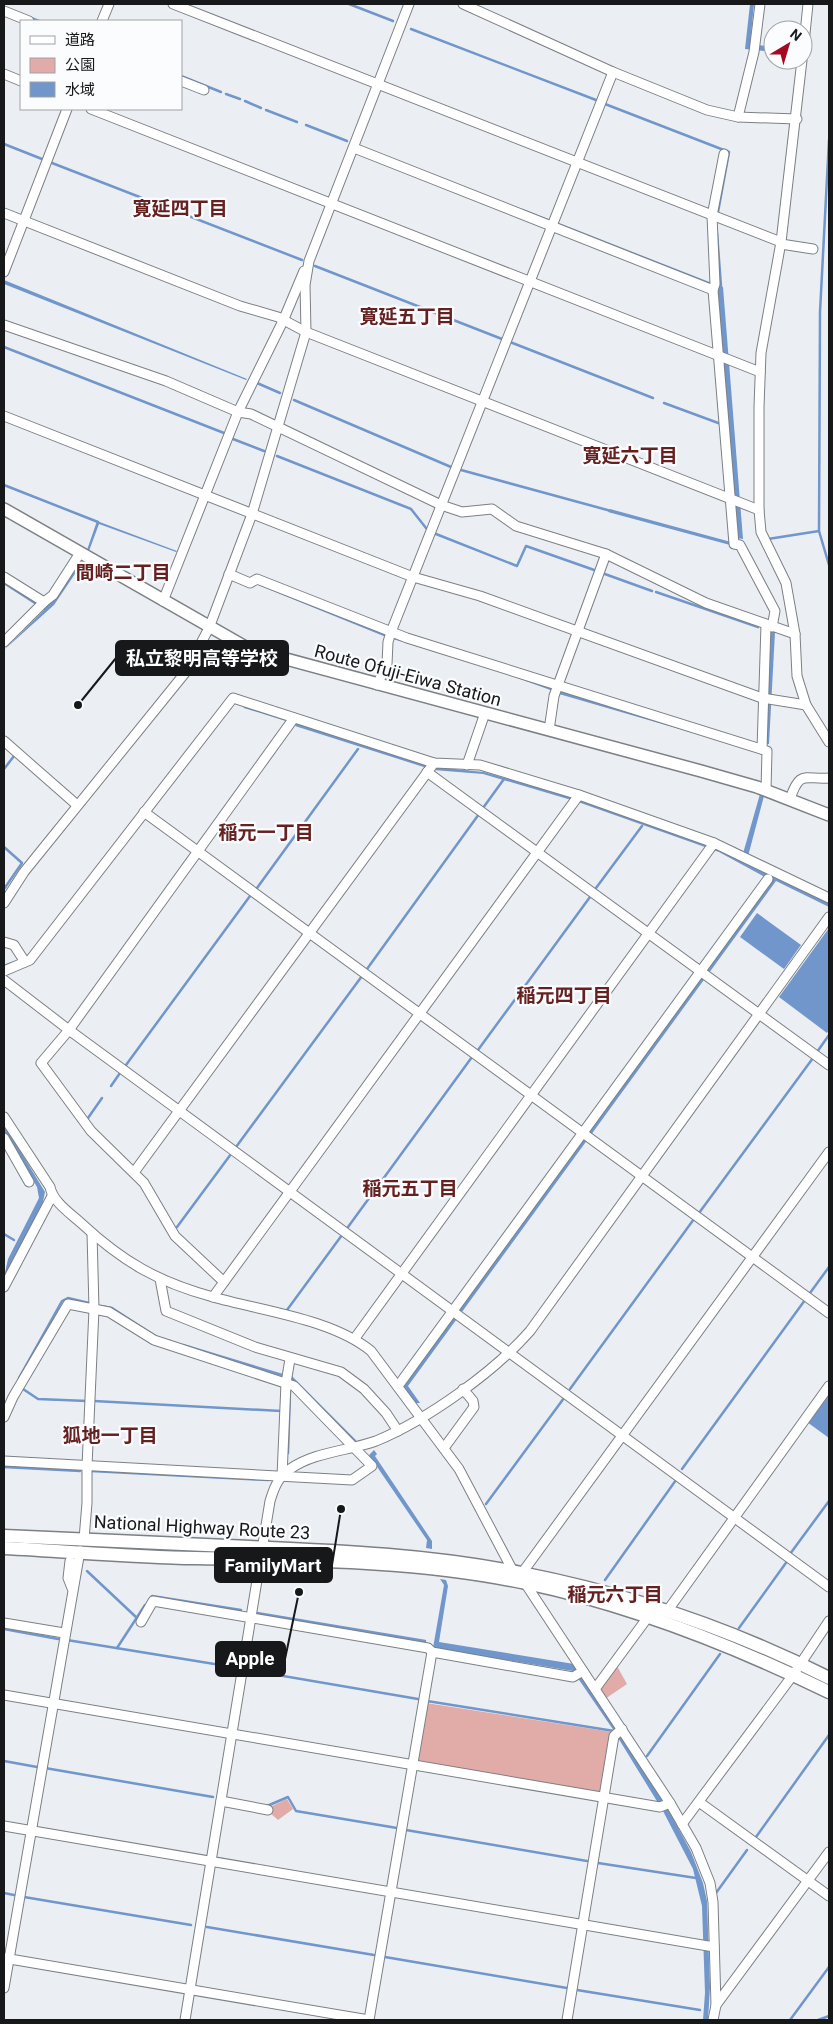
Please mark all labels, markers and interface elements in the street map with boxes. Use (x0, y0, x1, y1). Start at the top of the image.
legend (20, 20, 182, 110)
north arrow (763, 20, 813, 70)
text: N (787, 25, 805, 44)
text: 道路 (65, 31, 95, 49)
text: 公園 (65, 56, 95, 74)
text: 水域 (65, 81, 95, 99)
district label: 寛延四丁目 (132, 197, 228, 220)
district label: 寛延五丁目 (359, 305, 455, 328)
district label: 寛延六丁目 (582, 444, 678, 467)
district label: 間崎二丁目 (75, 561, 171, 584)
street label: Route Ofuji-Eiwa Station (312, 640, 504, 710)
callout: 私立黎明高等学校 (116, 641, 288, 675)
text: 私立黎明高等学校 (126, 647, 278, 670)
district label: 稲元一丁目 (218, 821, 314, 844)
district label: 稲元四丁目 (516, 984, 612, 1007)
district label: 稲元五丁目 (362, 1177, 458, 1200)
district label: 狐地一丁目 (62, 1424, 158, 1447)
street label: National Highway Route 23 (93, 1511, 311, 1543)
callout: FamilyMart (215, 1548, 332, 1582)
text: FamilyMart (224, 1554, 322, 1577)
district label: 稲元六丁目 (567, 1583, 663, 1606)
callout: Apple (216, 1642, 285, 1676)
text: Apple (225, 1647, 275, 1670)

